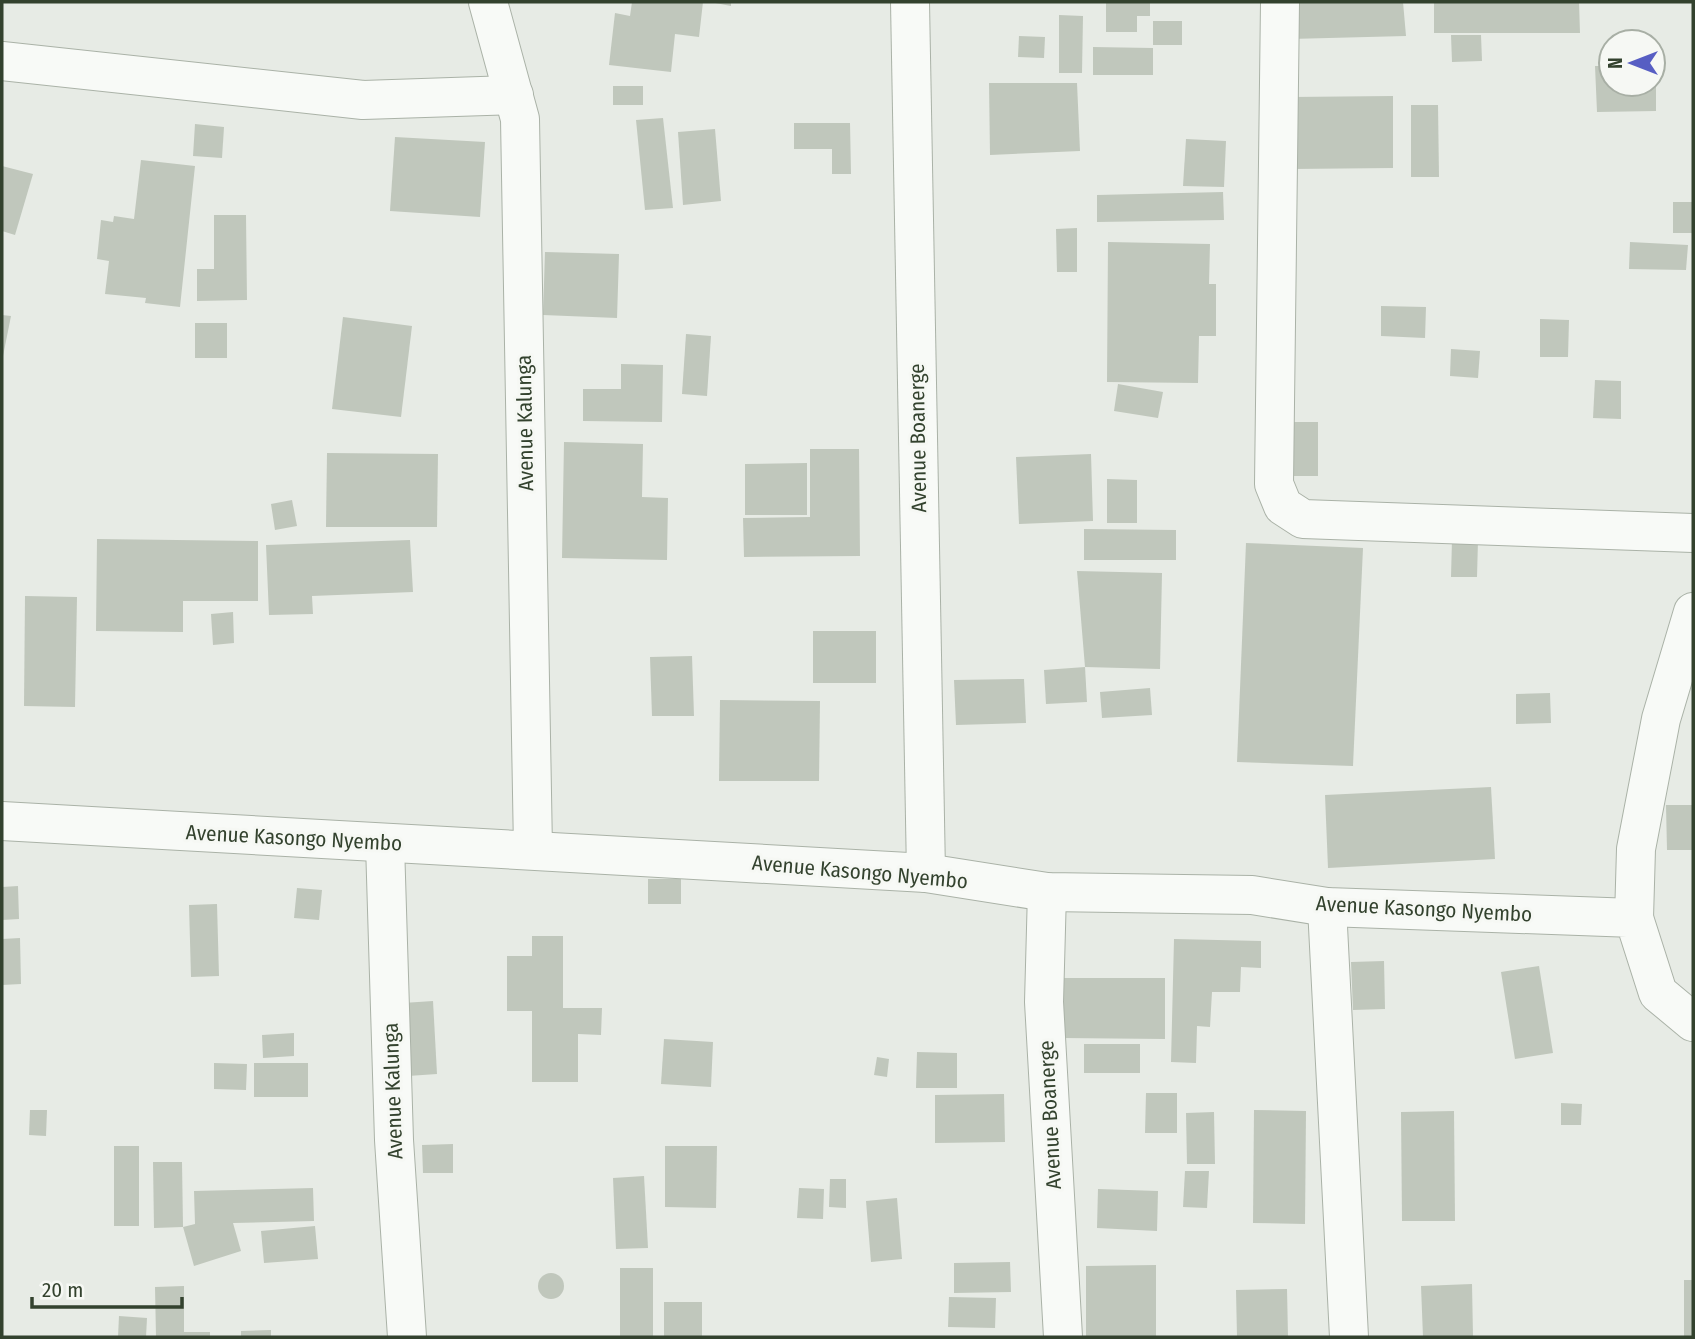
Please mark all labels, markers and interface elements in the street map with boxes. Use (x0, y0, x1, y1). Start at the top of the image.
north arrow (1597, 28, 1667, 98)
text: N (1604, 57, 1627, 69)
street label: Avenue Kalunga (511, 355, 539, 491)
street label: Avenue Boanerge (904, 363, 932, 513)
street label: Avenue Kasongo Nyembo (185, 819, 403, 857)
street label: Avenue Kasongo Nyembo (751, 850, 969, 894)
street label: Avenue Kasongo Nyembo (1315, 890, 1533, 928)
street label: Avenue Kalunga (378, 1022, 408, 1160)
street label: Avenue Boanerge (1033, 1040, 1067, 1190)
scale bar (32, 1266, 182, 1310)
text: 20 m (42, 1277, 83, 1303)

